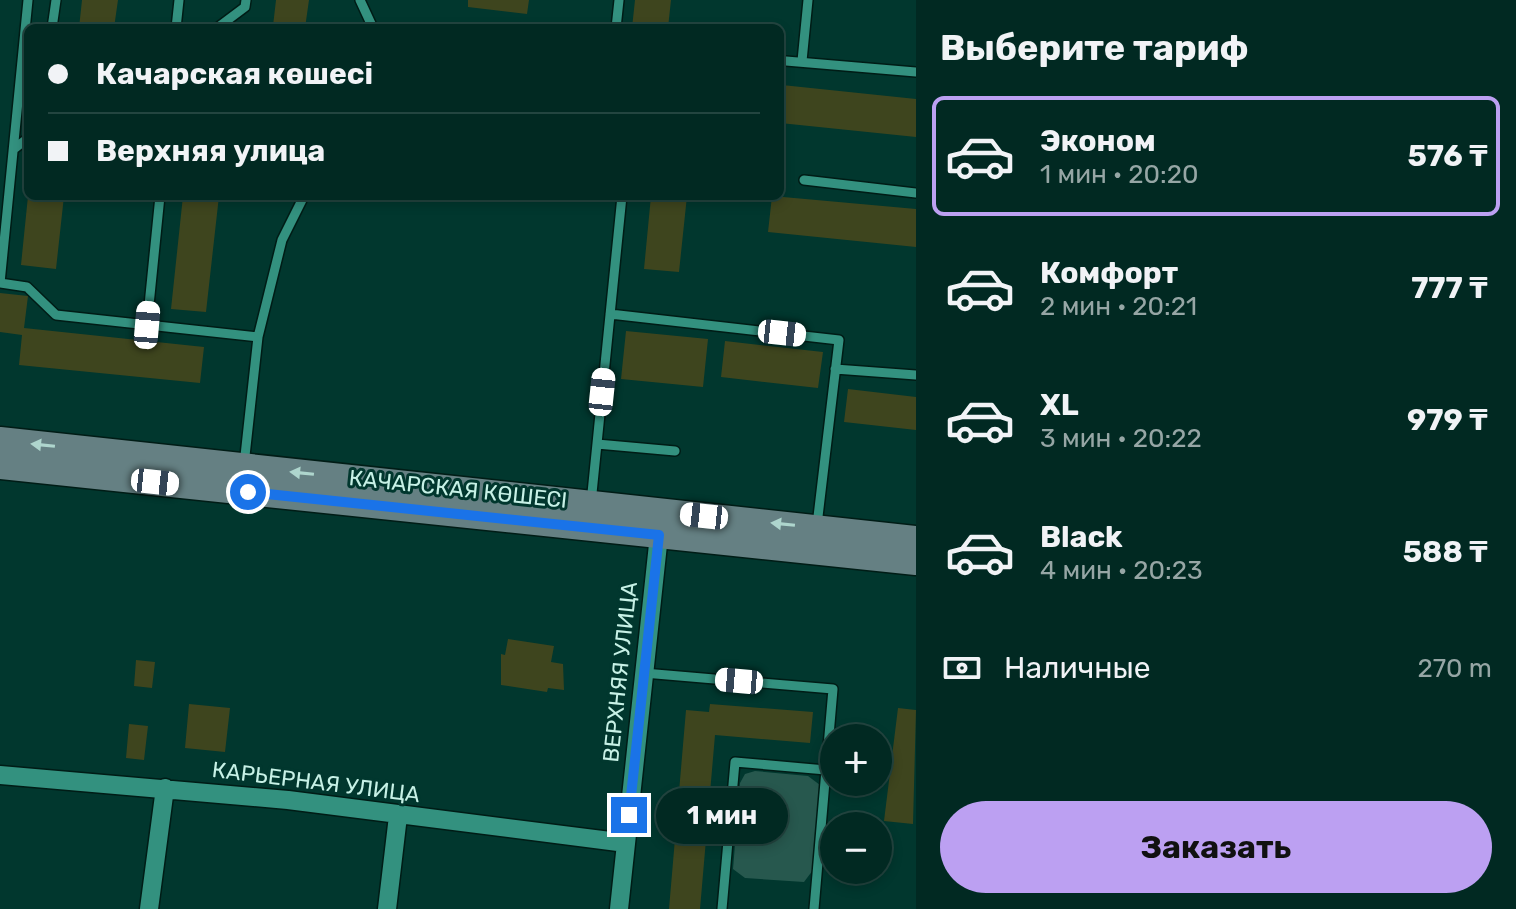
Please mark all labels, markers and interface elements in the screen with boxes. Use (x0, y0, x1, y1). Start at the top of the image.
text: Выберите тариф (940, 26, 1249, 69)
text: Качарская көшесі (96, 56, 373, 92)
icon: car (944, 120, 1016, 192)
text: Эконом (1040, 123, 1156, 159)
text: Верхняя улица (96, 133, 325, 169)
text: 576 ₸ (1407, 138, 1488, 174)
text: 1 мин · 20:20 (1040, 159, 1198, 190)
icon: car (944, 252, 1016, 324)
text: Комфорт (1040, 255, 1178, 291)
text: 777 ₸ (1411, 270, 1488, 306)
text: 2 мин · 20:21 (1040, 291, 1197, 322)
car (133, 300, 161, 350)
car (757, 319, 807, 347)
car (588, 367, 616, 417)
icon: car (944, 384, 1016, 456)
text: XL (1040, 387, 1079, 423)
text: 979 ₸ (1407, 402, 1488, 438)
text: 3 мин · 20:22 (1040, 423, 1202, 454)
one-way arrow (30, 438, 55, 451)
street label: КАЧАРСКАЯ КӨШЕСІ (348, 464, 568, 514)
one-way arrow (289, 466, 314, 479)
car (130, 468, 180, 496)
route start (230, 474, 266, 510)
car (679, 502, 729, 530)
icon: car (944, 516, 1016, 588)
one-way arrow (770, 518, 795, 531)
text: Black (1040, 519, 1123, 555)
text: 588 ₸ (1403, 534, 1488, 570)
text: 4 мин · 20:23 (1040, 555, 1203, 586)
street label: ВЕРХНЯЯ УЛИЦА (597, 580, 643, 764)
icon: cash (940, 646, 984, 690)
text: Наличные (1004, 650, 1150, 686)
text: 270 m (1417, 653, 1492, 684)
car (714, 667, 764, 695)
map controls (820, 724, 892, 884)
button: + (820, 724, 892, 796)
street label: КАРЬЕРНАЯ УЛИЦА (211, 756, 422, 808)
callout: 1 мин (657, 787, 789, 843)
route end (611, 797, 647, 833)
text: 1 мин (687, 800, 757, 831)
button: Заказать (940, 801, 1492, 893)
button: − (820, 812, 892, 884)

